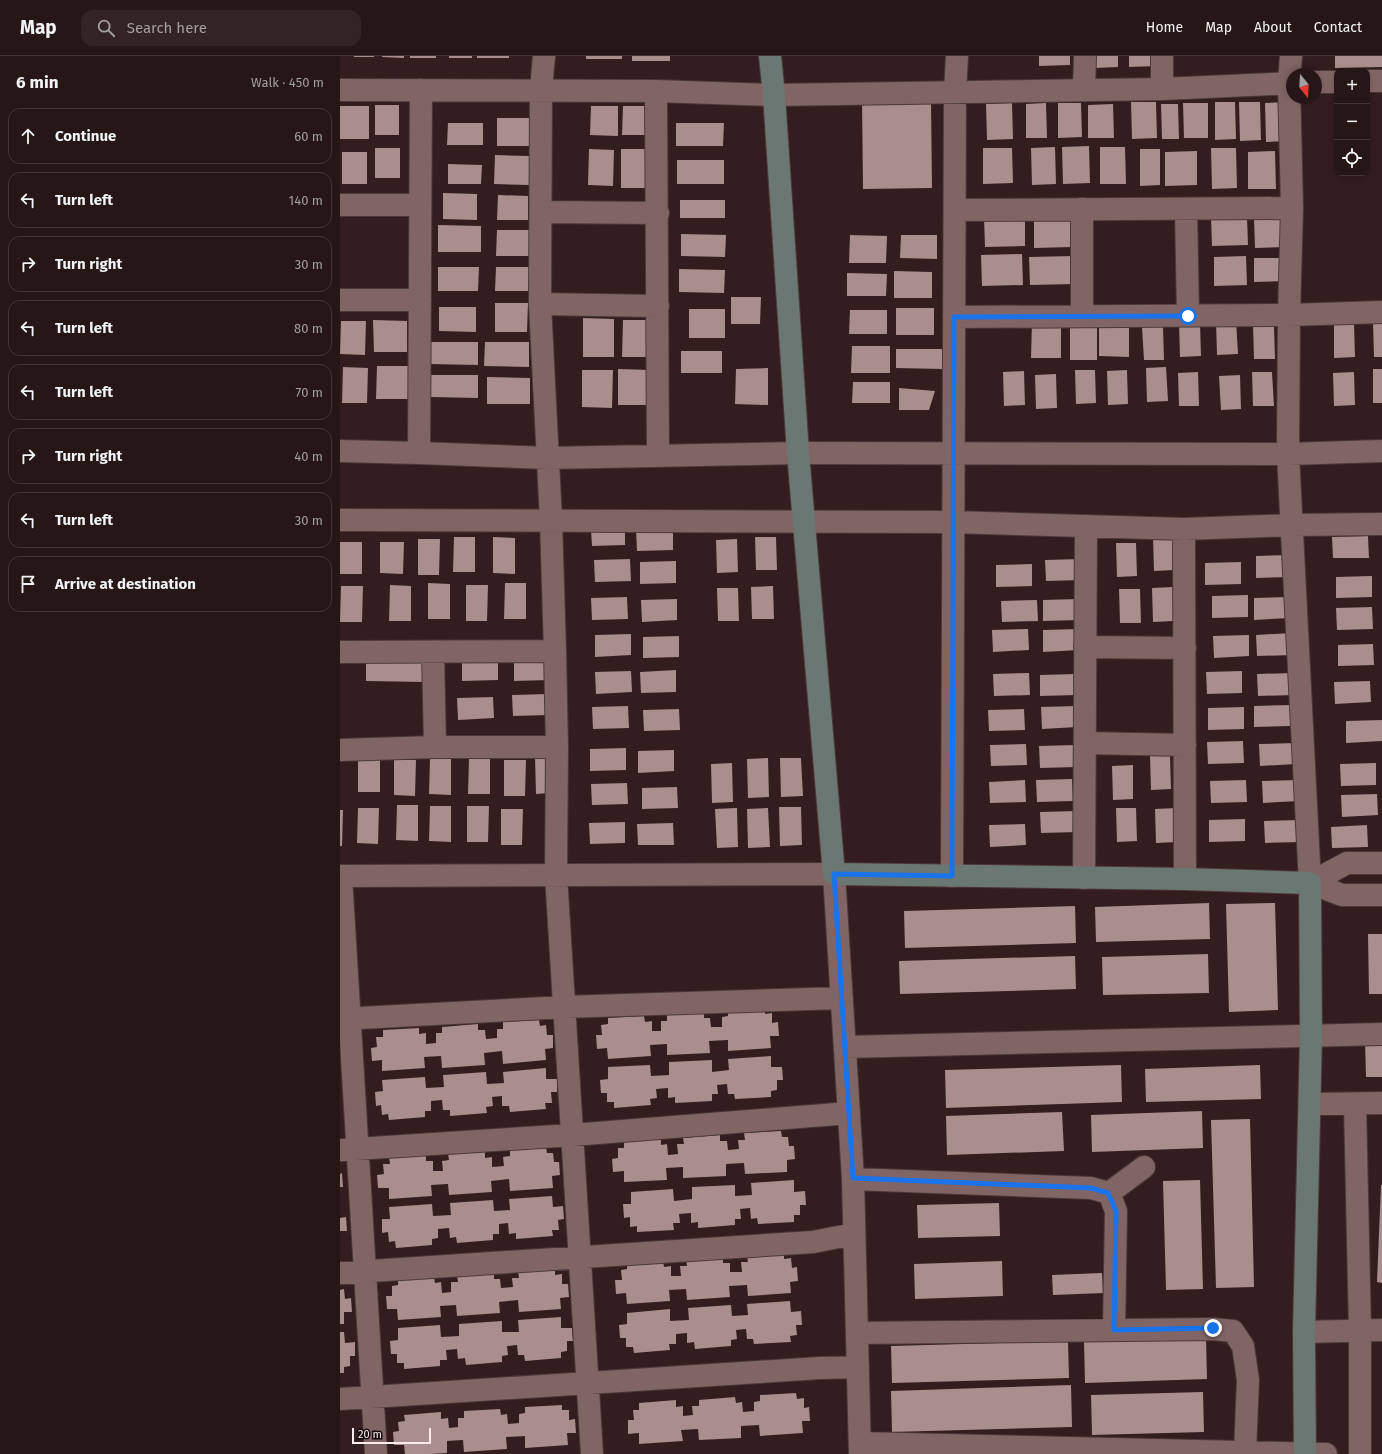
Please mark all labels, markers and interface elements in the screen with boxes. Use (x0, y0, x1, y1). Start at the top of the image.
search box (81, 10, 361, 46)
text: Map (20, 16, 57, 39)
icon: search (95, 17, 117, 39)
text: Search here (127, 19, 207, 37)
text: Home (1146, 19, 1183, 36)
text: Map (1205, 19, 1232, 36)
text: About (1254, 19, 1292, 36)
text: Contact (1314, 19, 1362, 36)
north arrow (1286, 68, 1322, 104)
map controls (1334, 68, 1370, 176)
button: + (1334, 68, 1370, 104)
text: 6 min (16, 72, 59, 93)
text: Walk · 450 m (251, 75, 324, 90)
button: − (1334, 104, 1370, 140)
icon: ahead (17, 125, 39, 147)
text: Continue (55, 127, 116, 145)
text: 60 m (294, 129, 323, 144)
button: locate (1334, 140, 1370, 176)
icon: left (17, 189, 39, 211)
text: Turn left (55, 191, 113, 209)
text: 140 m (289, 193, 323, 208)
icon: right (17, 253, 39, 275)
text: Turn right (55, 255, 122, 273)
text: 30 m (295, 257, 323, 272)
route start (1179, 307, 1197, 325)
icon: left (17, 317, 39, 339)
text: Turn left (55, 319, 113, 337)
text: 80 m (294, 321, 323, 336)
icon: left (17, 381, 39, 403)
text: Turn left (55, 383, 113, 401)
text: 70 m (296, 385, 323, 400)
icon: right (17, 445, 39, 467)
text: Turn right (55, 447, 122, 465)
text: 40 m (294, 449, 323, 464)
icon: left (17, 509, 39, 531)
text: Turn left (55, 511, 113, 529)
text: 30 m (295, 513, 323, 528)
icon: arrive (17, 573, 39, 595)
text: Arrive at destination (55, 575, 196, 593)
route end (1204, 1319, 1222, 1337)
scale bar (352, 1426, 431, 1445)
text: 20 m (358, 1428, 382, 1441)

